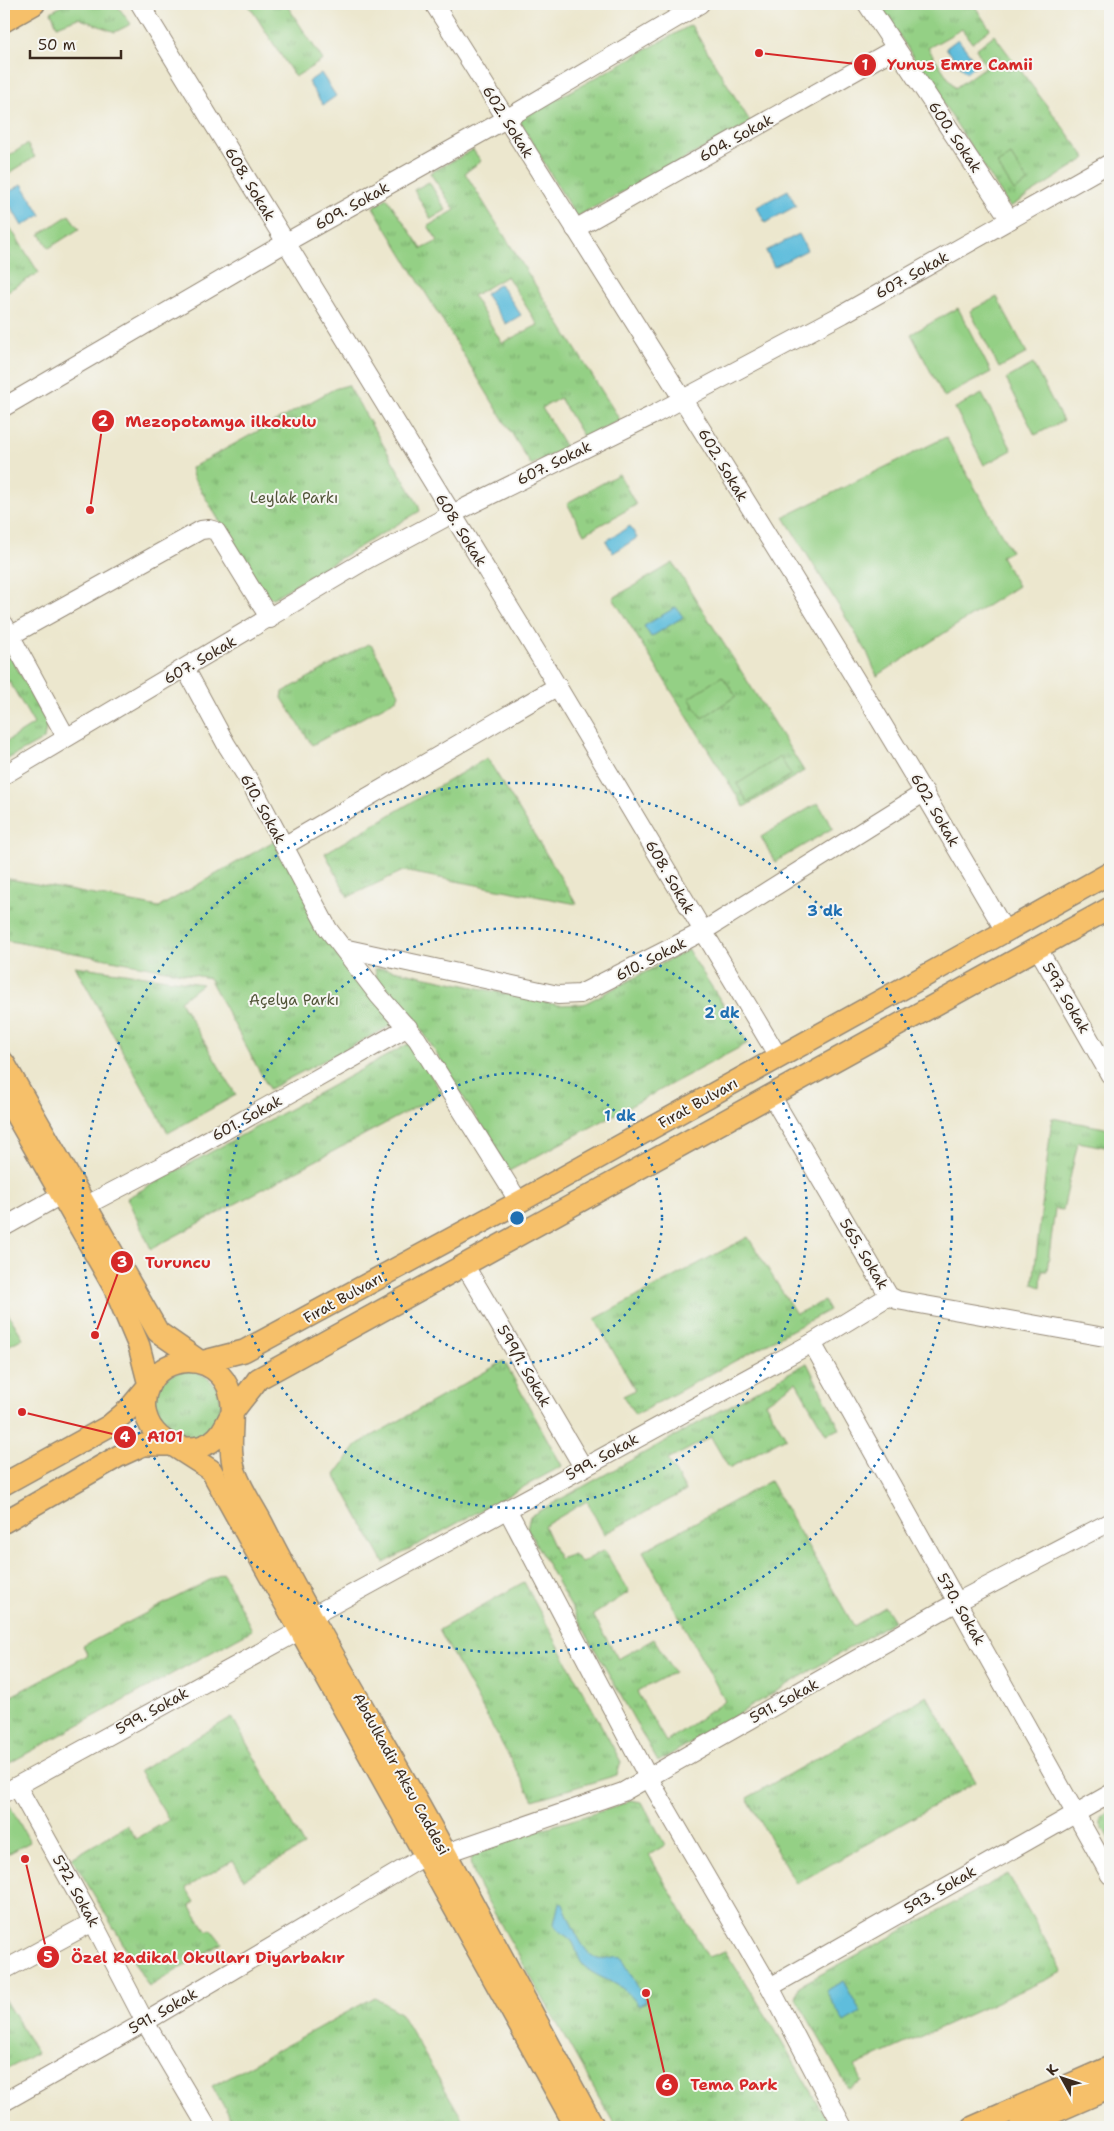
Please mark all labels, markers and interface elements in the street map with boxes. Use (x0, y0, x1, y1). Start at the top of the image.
scale bar (30, 28, 121, 60)
text: 50 m (38, 35, 76, 55)
callout: Yunus Emre Camii (852, 49, 1043, 80)
text: Yunus Emre Camii (887, 54, 1033, 75)
text: 1 (862, 55, 869, 75)
street label: 602. Sokak (478, 82, 538, 162)
street label: 600. Sokak (924, 97, 986, 177)
street label: 604. Sokak (695, 109, 777, 167)
street label: 608. Sokak (220, 144, 280, 224)
street label: 609. Sokak (311, 177, 393, 235)
street label: 607. Sokak (872, 247, 952, 303)
callout: Mezopotamya ilkokulu (90, 406, 326, 437)
text: 2 (98, 411, 109, 431)
text: Mezopotamya ilkokulu (125, 411, 317, 432)
street label: 602. Sokak (693, 425, 753, 505)
street label: 607. Sokak (513, 436, 595, 490)
park label: Leylak Parkı (250, 488, 338, 508)
street label: 608. Sokak (431, 490, 491, 570)
street label: 607. Sokak (160, 631, 240, 689)
street label: 602. Sokak (906, 770, 964, 850)
street label: 610. Sokak (236, 771, 290, 847)
street label: 608. Sokak (641, 836, 699, 918)
text: 3 dk (807, 901, 843, 921)
street label: 610. Sokak (612, 933, 690, 985)
street label: 597. Sokak (1038, 959, 1094, 1037)
park label: Açelya Parkı (249, 990, 339, 1010)
text: 2 dk (704, 1003, 740, 1023)
street label: Fırat Bulvarı (655, 1073, 741, 1133)
street label: 601. Sokak (208, 1090, 286, 1146)
text: 1 dk (604, 1106, 636, 1126)
centre of rings (508, 1209, 526, 1227)
street label: 565. Sokak (835, 1215, 893, 1293)
callout: Turuncu (110, 1247, 221, 1278)
text: 3 (117, 1252, 127, 1272)
text: Turuncu (145, 1252, 211, 1273)
street label: Fırat Bulvarı (300, 1268, 386, 1328)
street label: 599/1. Sokak (492, 1321, 556, 1411)
callout: A101 (112, 1421, 193, 1452)
text: A101 (147, 1426, 183, 1447)
text: 4 (120, 1427, 131, 1447)
street label: 599. Sokak (562, 1429, 642, 1485)
street label: 570. Sokak (932, 1569, 990, 1649)
street label: 591. Sokak (746, 1674, 822, 1728)
street label: 599. Sokak (112, 1683, 192, 1739)
street label: Abdulkadir Aksu Caddesi (348, 1689, 454, 1859)
street label: 572. Sokak (48, 1851, 104, 1931)
street label: 593. Sokak (900, 1861, 980, 1919)
callout: Özel Radikal Okulları Diyarbakır (36, 1942, 355, 1973)
text: 5 (43, 1947, 53, 1967)
text: Özel Radikal Okulları Diyarbakır (71, 1947, 345, 1968)
street label: 591. Sokak (125, 1983, 201, 2039)
north arrow (1036, 2054, 1086, 2104)
text: K (1042, 2060, 1062, 2079)
callout: Tema Park (655, 2069, 787, 2100)
text: Tema Park (690, 2074, 778, 2095)
text: 6 (662, 2075, 672, 2095)

